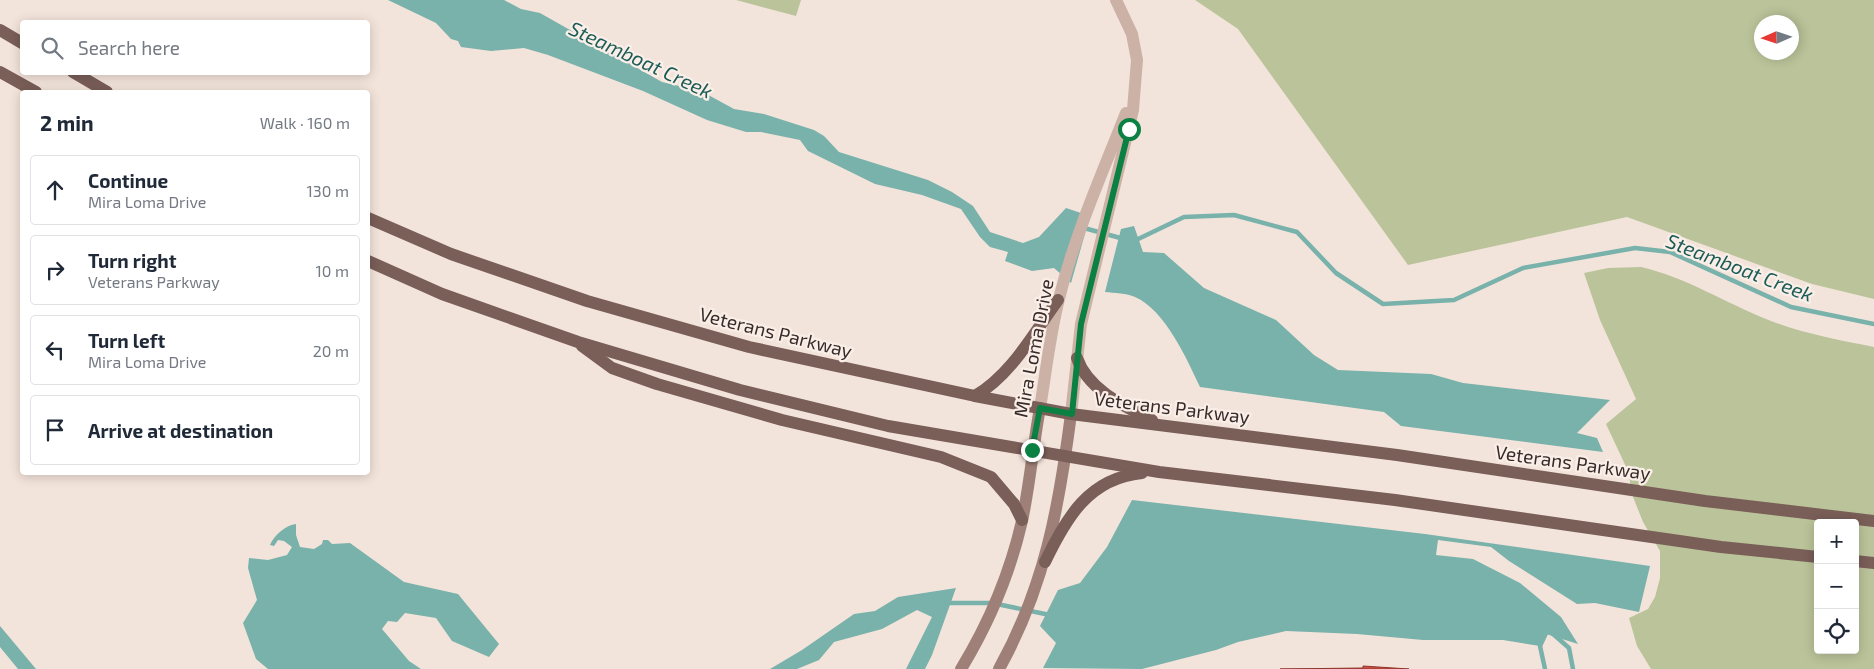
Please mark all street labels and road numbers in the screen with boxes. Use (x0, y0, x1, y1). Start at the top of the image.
street label: Mira Loma Drive (1008, 277, 1058, 419)
street label: Veterans Parkway (697, 302, 855, 362)
street label: Veterans Parkway (1093, 386, 1251, 428)
street label: Veterans Parkway (1494, 440, 1652, 484)

